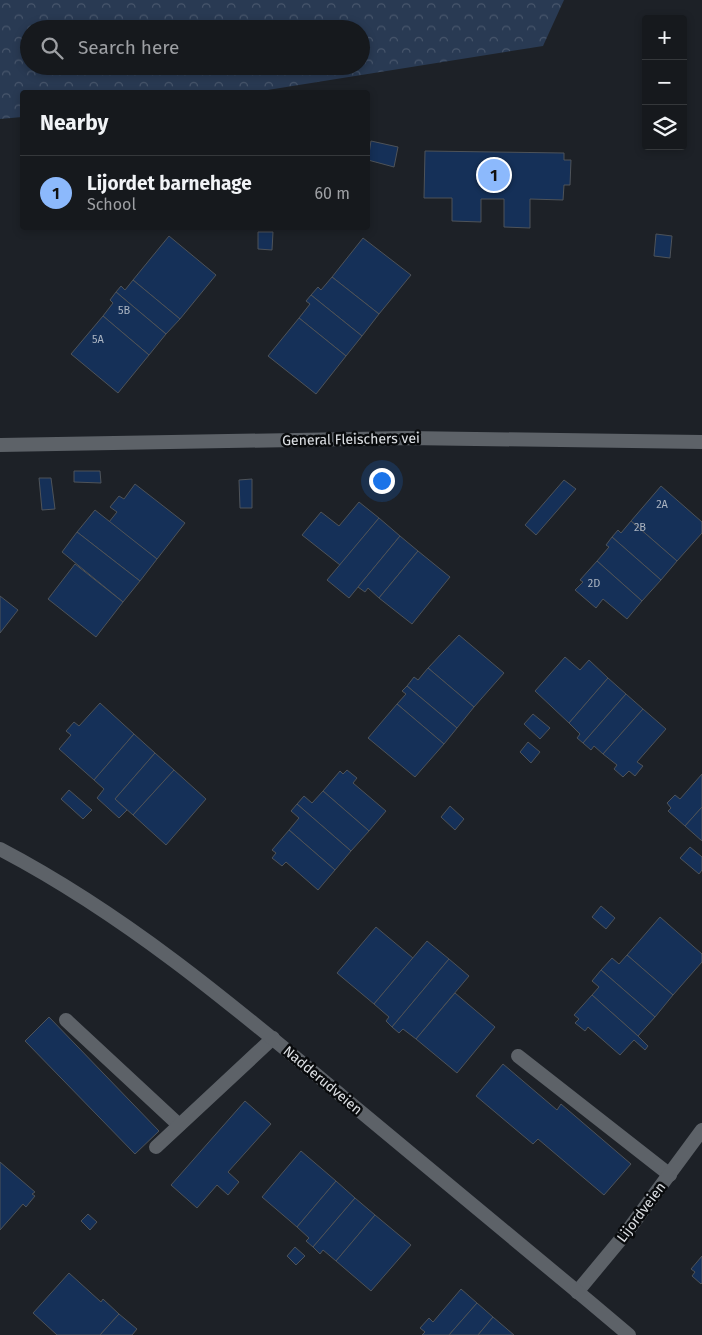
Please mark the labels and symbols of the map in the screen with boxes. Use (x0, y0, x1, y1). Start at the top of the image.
pin: 1 (478, 156, 510, 194)
house number: 5B (118, 304, 130, 317)
house number: 5A (92, 333, 105, 346)
street label: General Fleischers vei (282, 430, 420, 449)
your location (369, 468, 395, 494)
house number: 2A (656, 498, 669, 511)
house number: 2B (634, 521, 646, 534)
house number: 2D (588, 577, 600, 590)
street label: Nadderudveien (280, 1042, 366, 1118)
street label: Lijordveien (613, 1179, 669, 1246)

